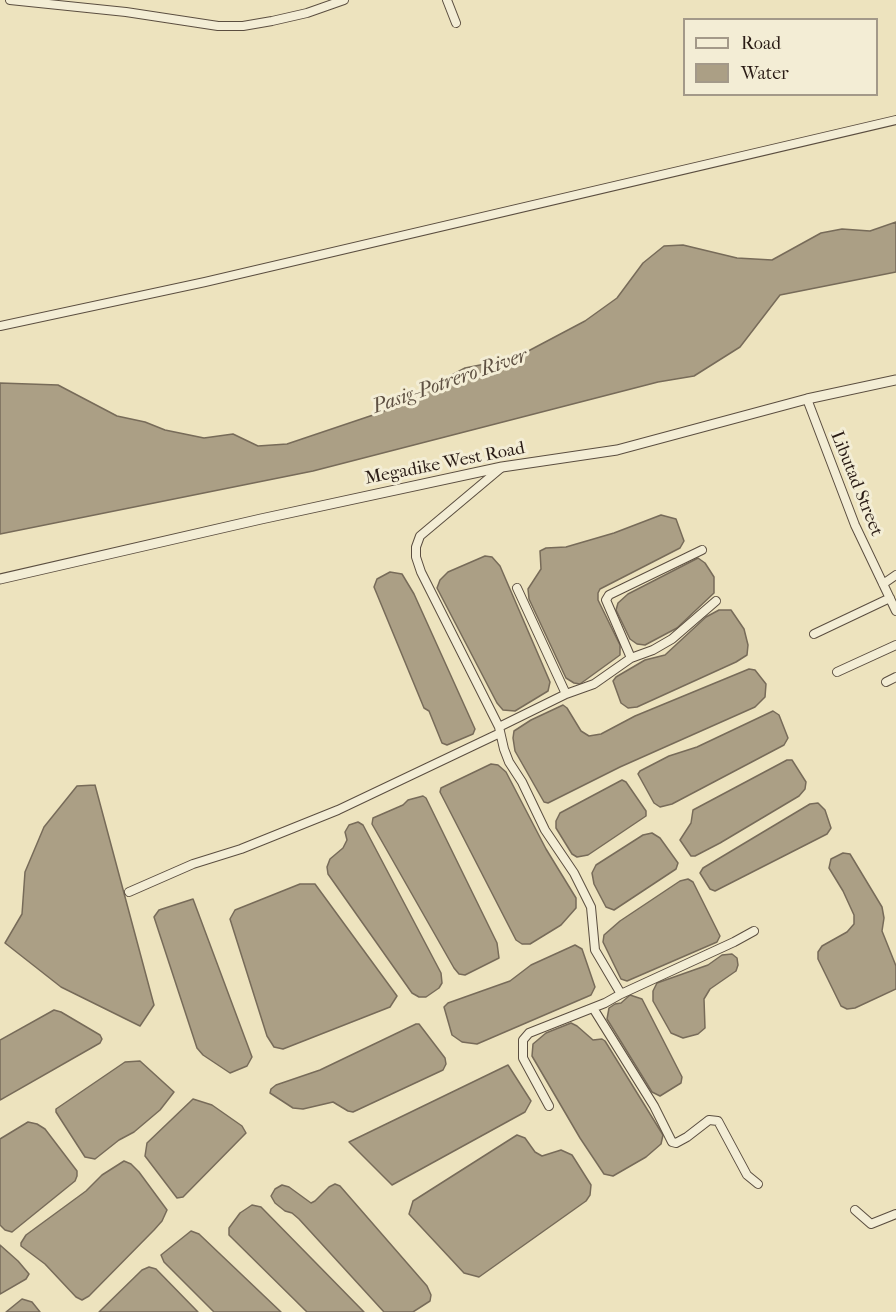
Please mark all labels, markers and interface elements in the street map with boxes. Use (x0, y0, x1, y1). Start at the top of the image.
legend (683, 18, 878, 96)
text: Road (741, 33, 781, 54)
text: Water (741, 63, 789, 84)
water label: Pasig-Potrero River (369, 344, 531, 420)
street label: Libutad Street (825, 428, 887, 540)
street label: Megadike West Road (363, 438, 527, 490)

